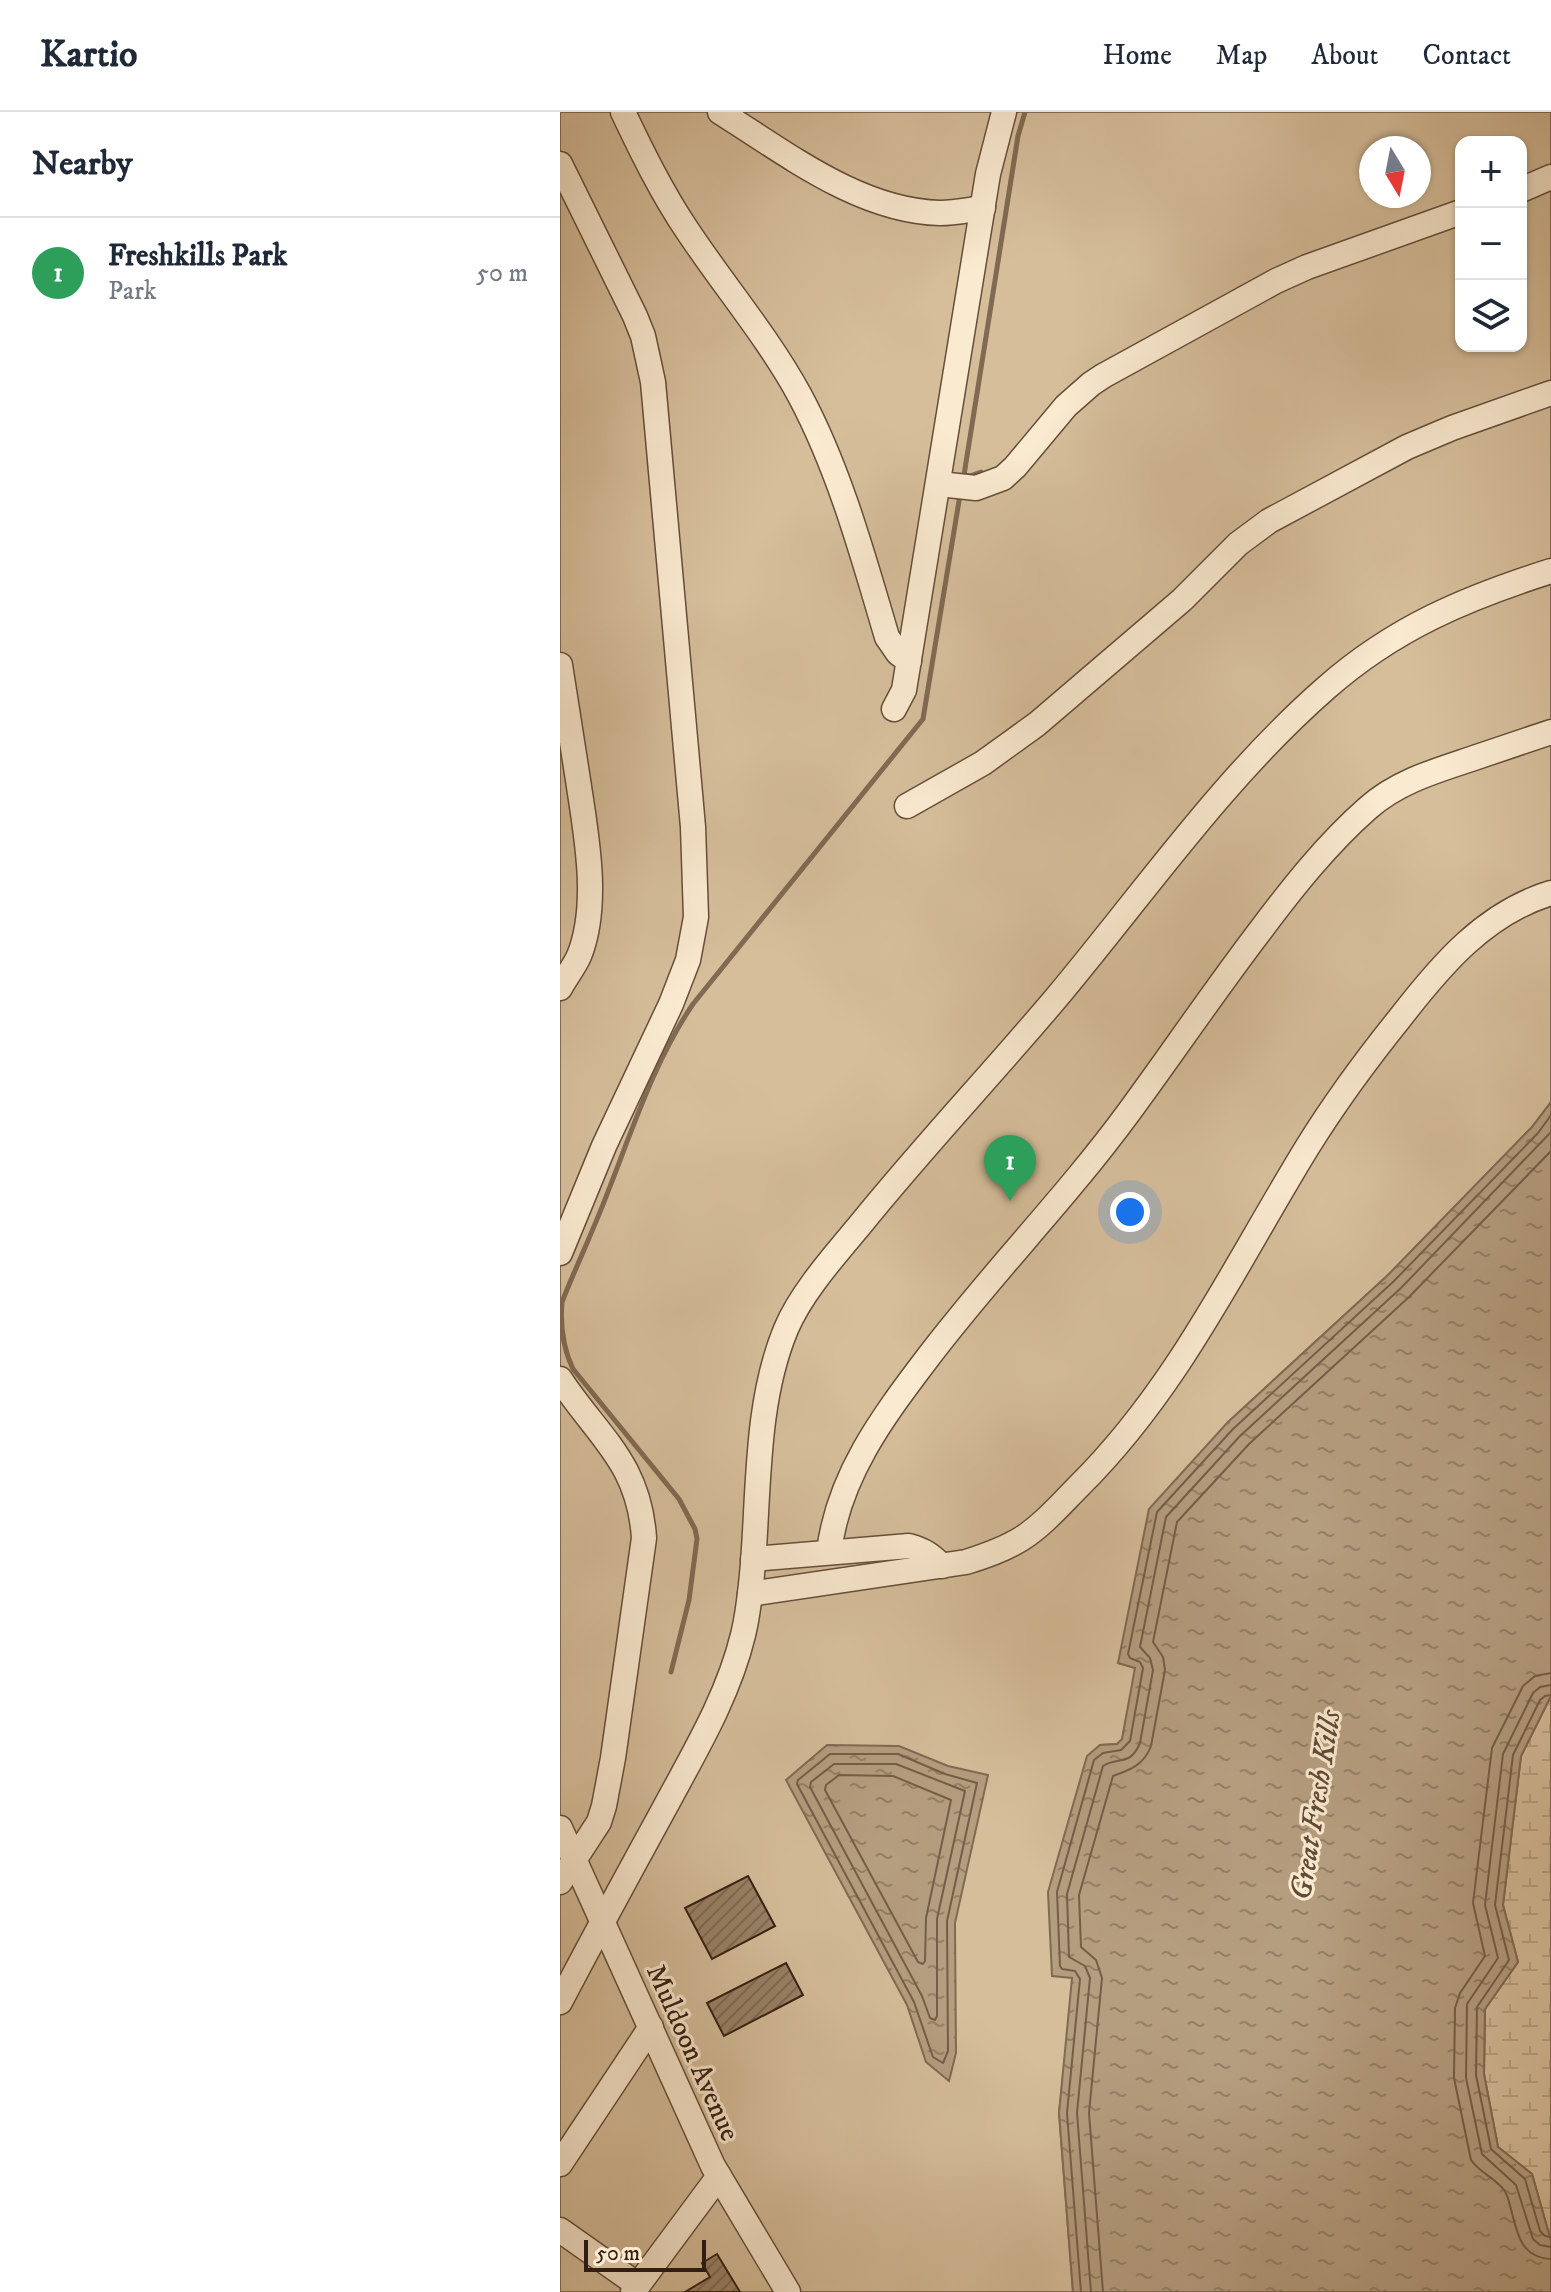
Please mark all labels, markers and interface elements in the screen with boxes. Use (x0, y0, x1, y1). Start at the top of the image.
text: Kartio (40, 31, 137, 79)
text: Home (1103, 38, 1172, 73)
text: Map (1216, 38, 1267, 73)
text: About (1311, 38, 1378, 73)
text: Contact (1422, 38, 1511, 73)
north arrow (1359, 136, 1431, 208)
map controls (1455, 136, 1527, 352)
button: + (1455, 136, 1527, 208)
text: Nearby (32, 143, 133, 185)
button: − (1455, 208, 1527, 280)
text: Freshkills Park (108, 238, 287, 275)
text: 1 (53, 257, 63, 290)
text: 50 m (476, 257, 528, 290)
text: Park (108, 275, 157, 308)
button: layers (1455, 280, 1527, 352)
pin: 1 (984, 1135, 1036, 1201)
your location (1110, 1192, 1150, 1232)
water label: Great Fresh Kills (1283, 1707, 1350, 1903)
street label: Muldoon Avenue (638, 1959, 747, 2146)
scale bar (584, 2236, 706, 2272)
text: 50 m (596, 2240, 640, 2267)

